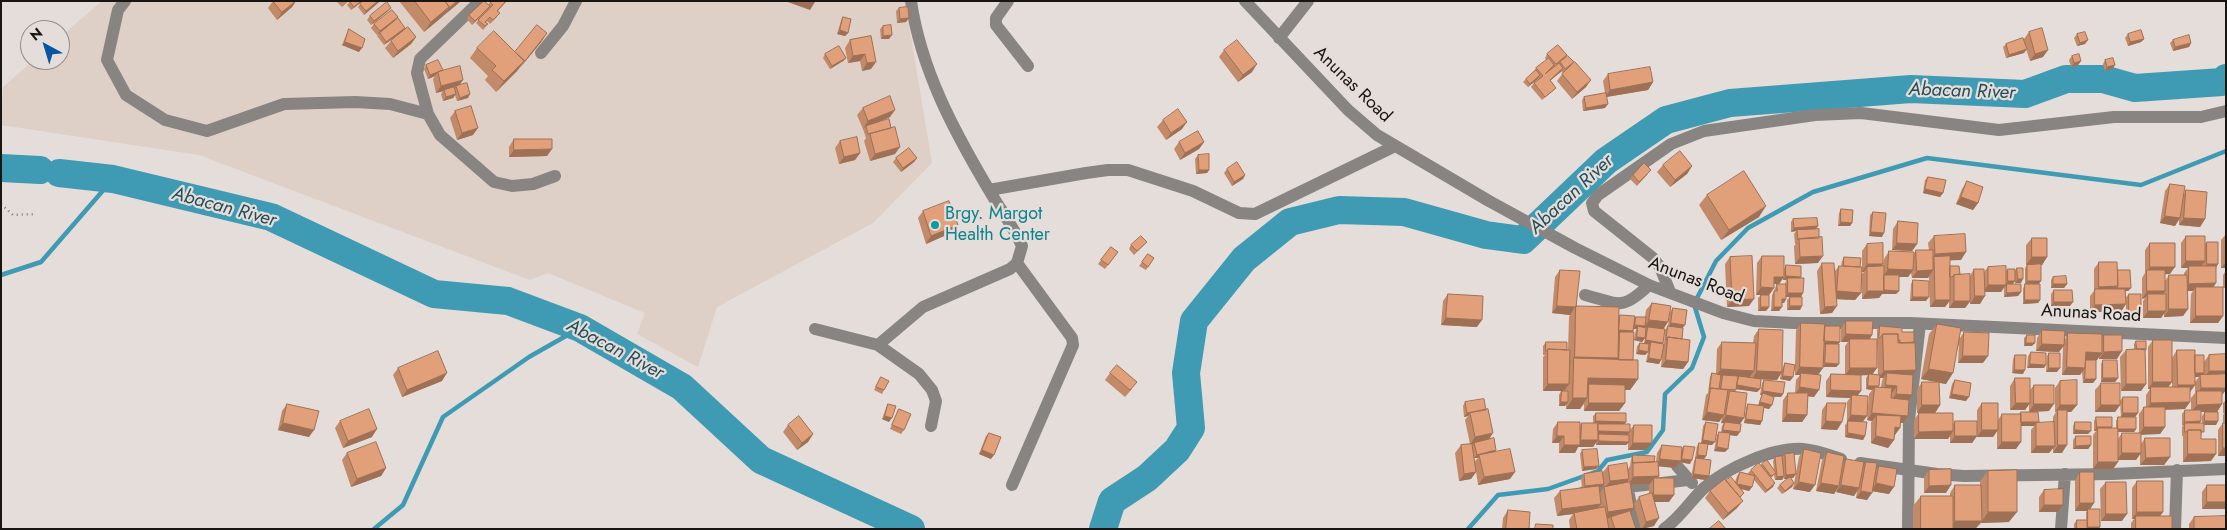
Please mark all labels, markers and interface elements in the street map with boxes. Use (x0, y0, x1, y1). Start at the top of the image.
north arrow (20, 20, 70, 70)
text: N (26, 23, 47, 45)
street label: Anunas Road (1308, 42, 1396, 128)
water label: Abacan River (1908, 79, 2016, 105)
water label: Abacan River (1525, 150, 1619, 240)
water label: Abacan River (170, 183, 278, 233)
place label: Brgy. Margot Health Center (945, 204, 1050, 246)
marker: Brgy. Margot Health Center (929, 219, 941, 231)
street label: Anunas Road (1645, 253, 1747, 309)
street label: Anunas Road (2040, 301, 2142, 327)
water label: Abacan River (563, 315, 667, 385)

